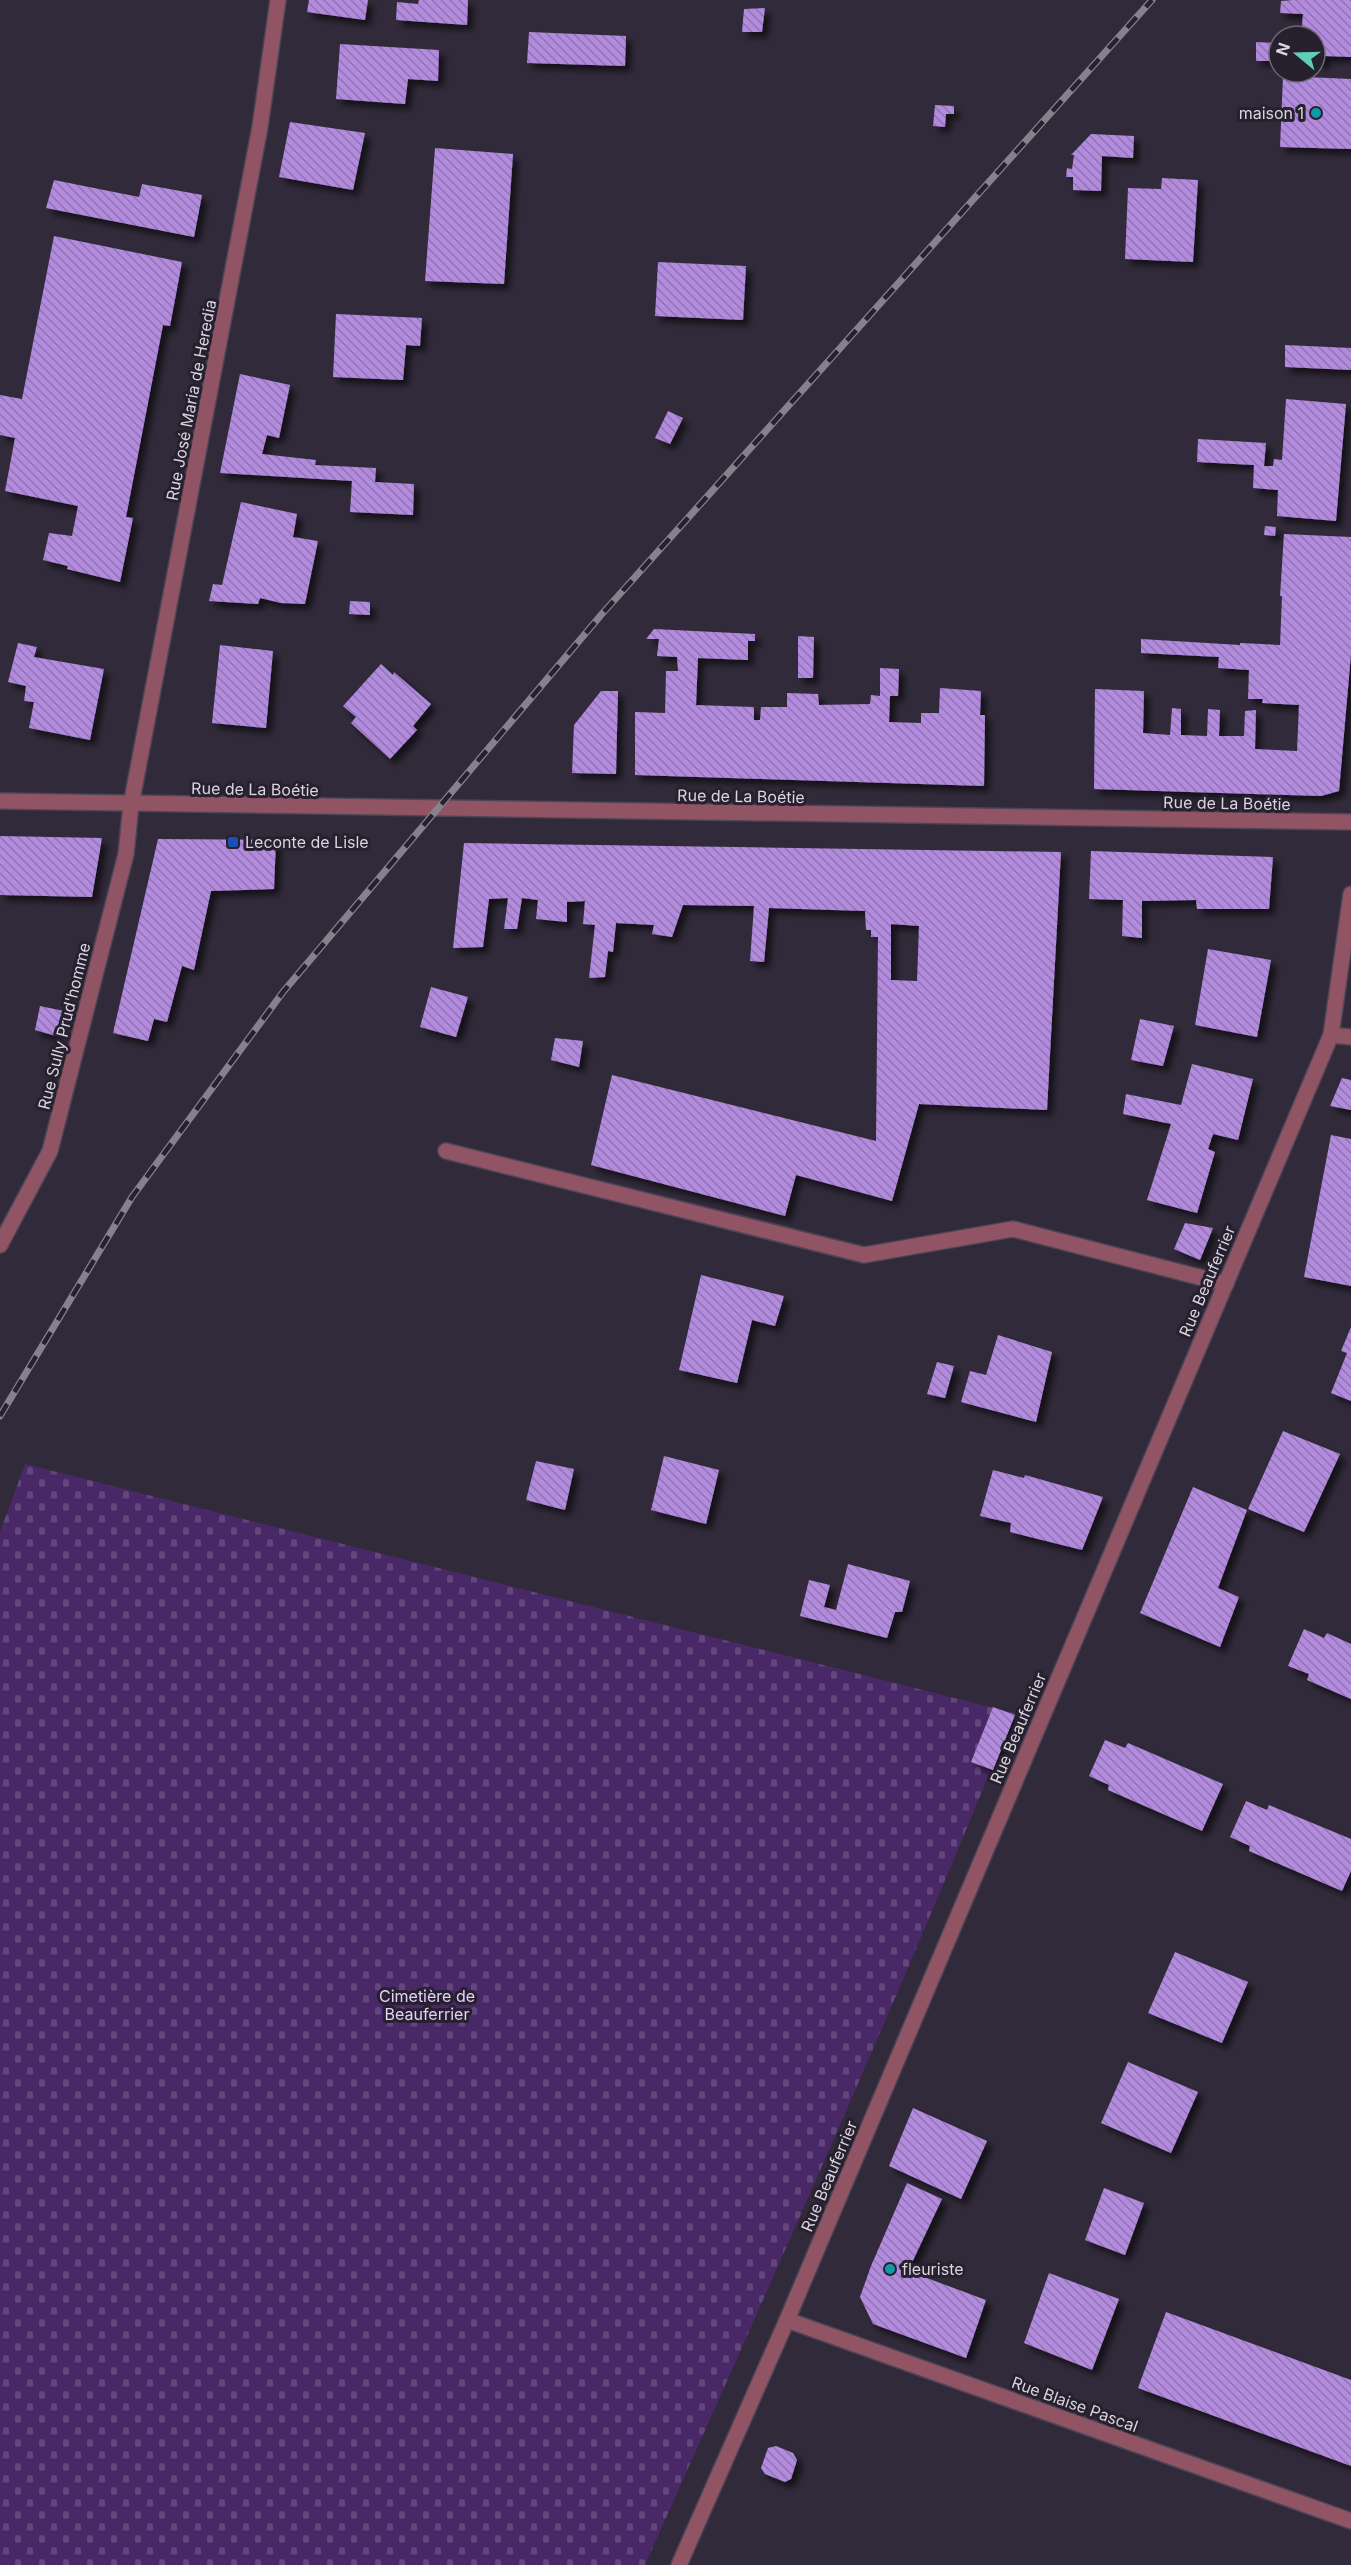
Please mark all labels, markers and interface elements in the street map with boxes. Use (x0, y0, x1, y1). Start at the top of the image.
north arrow (1267, 24, 1327, 84)
text: N (1271, 40, 1294, 58)
place label: maison 1 (1239, 103, 1304, 123)
marker: maison 1 (1309, 106, 1323, 120)
street label: Rue José Maria de Heredia (162, 298, 220, 502)
street label: Rue de La Boétie (191, 778, 319, 800)
street label: Rue de La Boétie (677, 785, 805, 807)
street label: Rue de La Boétie (1163, 792, 1291, 814)
place label: Leconte de Lisle (245, 832, 369, 852)
marker: Leconte de Lisle (226, 835, 240, 849)
street label: Rue Sully Prud'homme (34, 940, 94, 1112)
street label: Rue Beauferrier (1175, 1223, 1239, 1339)
street label: Rue Beauferrier (986, 1670, 1050, 1786)
park label: Cimetière de Beauferrier (379, 1986, 475, 2024)
street label: Rue Beauferrier (797, 2118, 861, 2234)
place label: fleuriste (902, 2259, 964, 2279)
marker: fleuriste (883, 2262, 897, 2276)
street label: Rue Blaise Pascal (1009, 2372, 1141, 2436)

